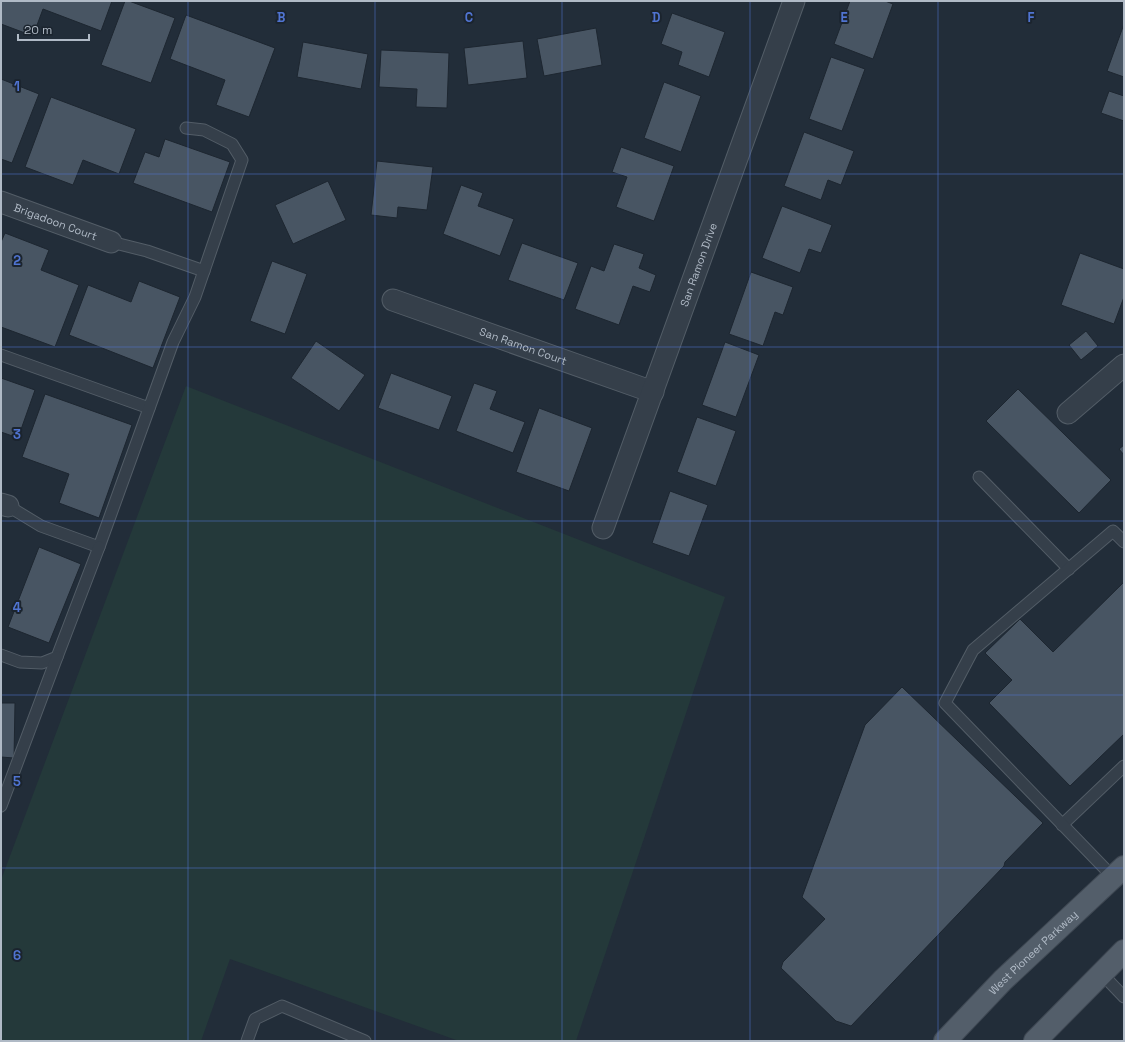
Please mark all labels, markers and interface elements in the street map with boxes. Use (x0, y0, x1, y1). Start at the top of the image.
text: B (277, 9, 286, 26)
text: C (465, 9, 473, 26)
text: D (652, 9, 661, 26)
text: E (840, 9, 848, 26)
text: F (1028, 9, 1035, 26)
scale bar (18, 16, 89, 42)
text: 20 m (24, 22, 52, 38)
text: 1 (14, 78, 20, 95)
street label: Brigadoon Court (12, 200, 99, 243)
street label: San Ramon Drive (677, 221, 720, 309)
text: 2 (13, 252, 21, 269)
street label: San Ramon Court (478, 324, 569, 368)
text: 3 (13, 426, 21, 443)
text: 4 (13, 599, 21, 616)
text: 5 (13, 773, 21, 790)
street label: West Pioneer Parkway (986, 907, 1080, 998)
text: 6 (13, 947, 21, 964)

